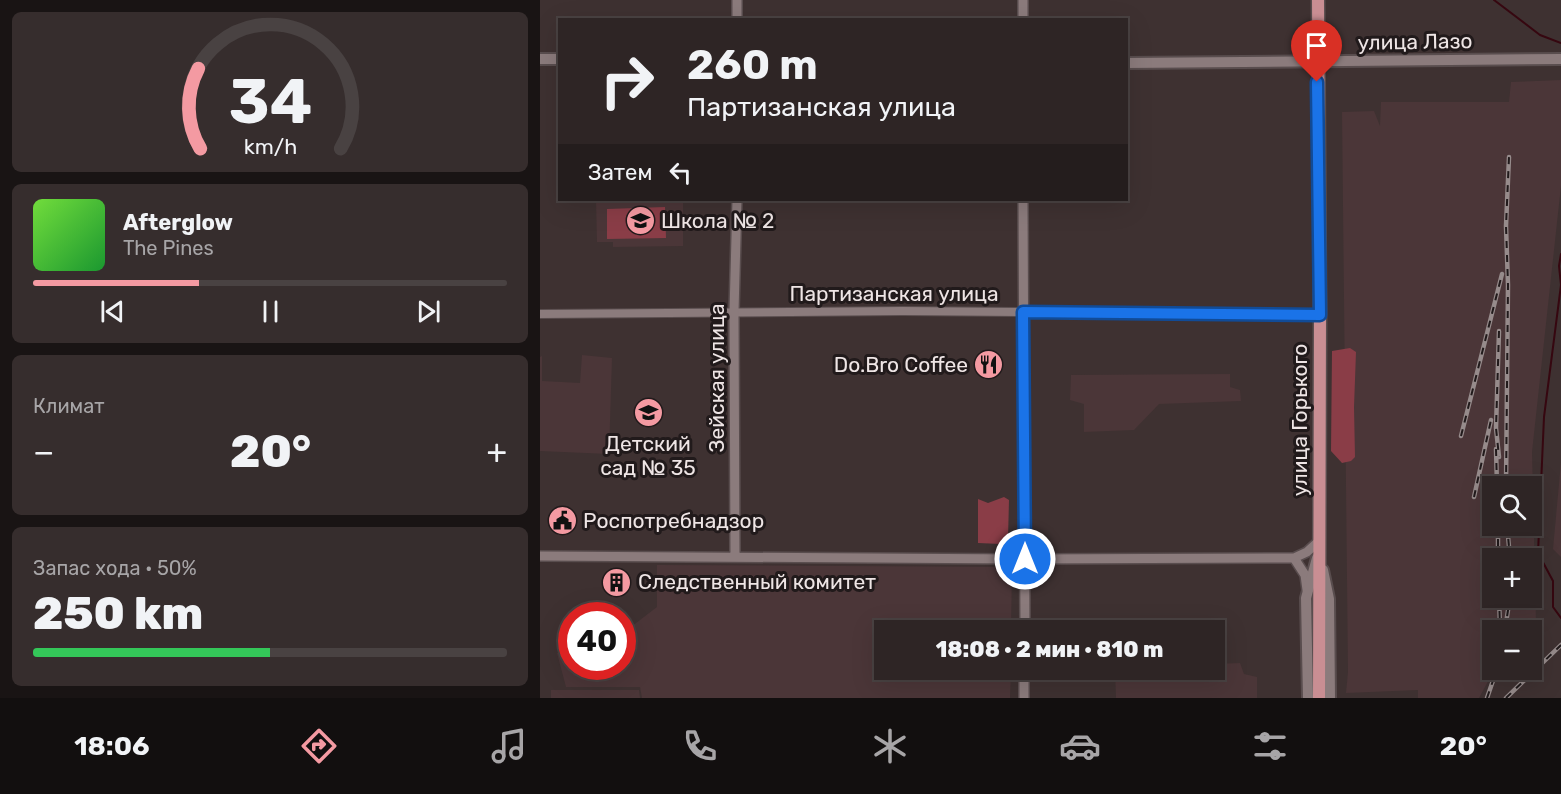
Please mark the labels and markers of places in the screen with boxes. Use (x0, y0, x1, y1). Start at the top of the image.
pin (1291, 20, 1342, 82)
school or university icon: Школа № 2 (624, 205, 656, 237)
place label: Школа № 2 (661, 208, 774, 233)
restaurant icon: Do.Bro Coffee (973, 349, 1005, 381)
place label: Do.Bro Coffee (834, 352, 968, 377)
school or university icon: Детский сад № 35 (632, 397, 664, 429)
place label: Детский сад № 35 (600, 431, 696, 480)
public building icon: Роспотребнадзор (546, 505, 578, 537)
place label: Роспотребнадзор (583, 508, 764, 533)
building icon: Следственный комитет (601, 566, 633, 598)
place label: Следственный комитет (638, 569, 876, 594)

